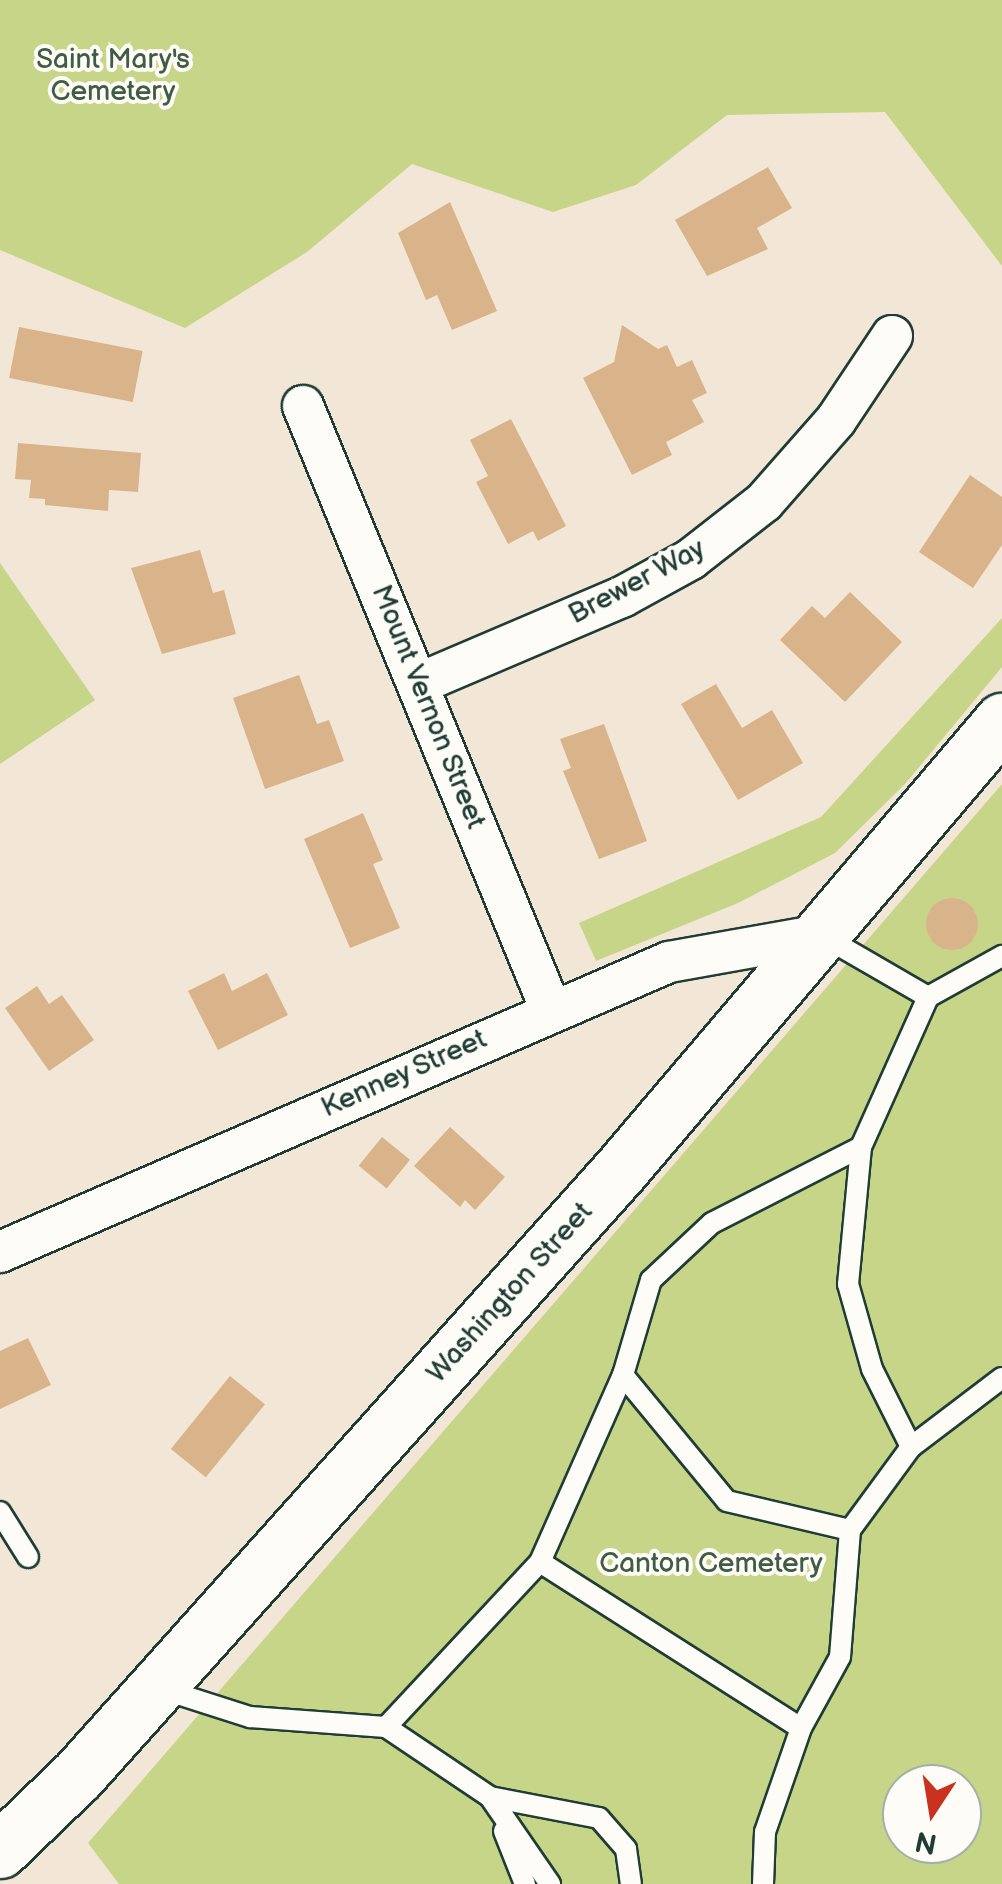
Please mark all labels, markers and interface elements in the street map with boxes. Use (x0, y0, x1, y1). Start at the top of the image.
park label: Saint Mary's Cemetery (36, 43, 190, 109)
street label: Brewer Way (563, 532, 711, 632)
street label: Mount Vernon Street (364, 580, 492, 834)
street label: Kenney Street (315, 1022, 493, 1126)
street label: Washington Street (420, 1196, 600, 1390)
park label: Canton Cemetery (599, 1547, 823, 1581)
north arrow (882, 1764, 982, 1864)
text: N (912, 1824, 940, 1860)

